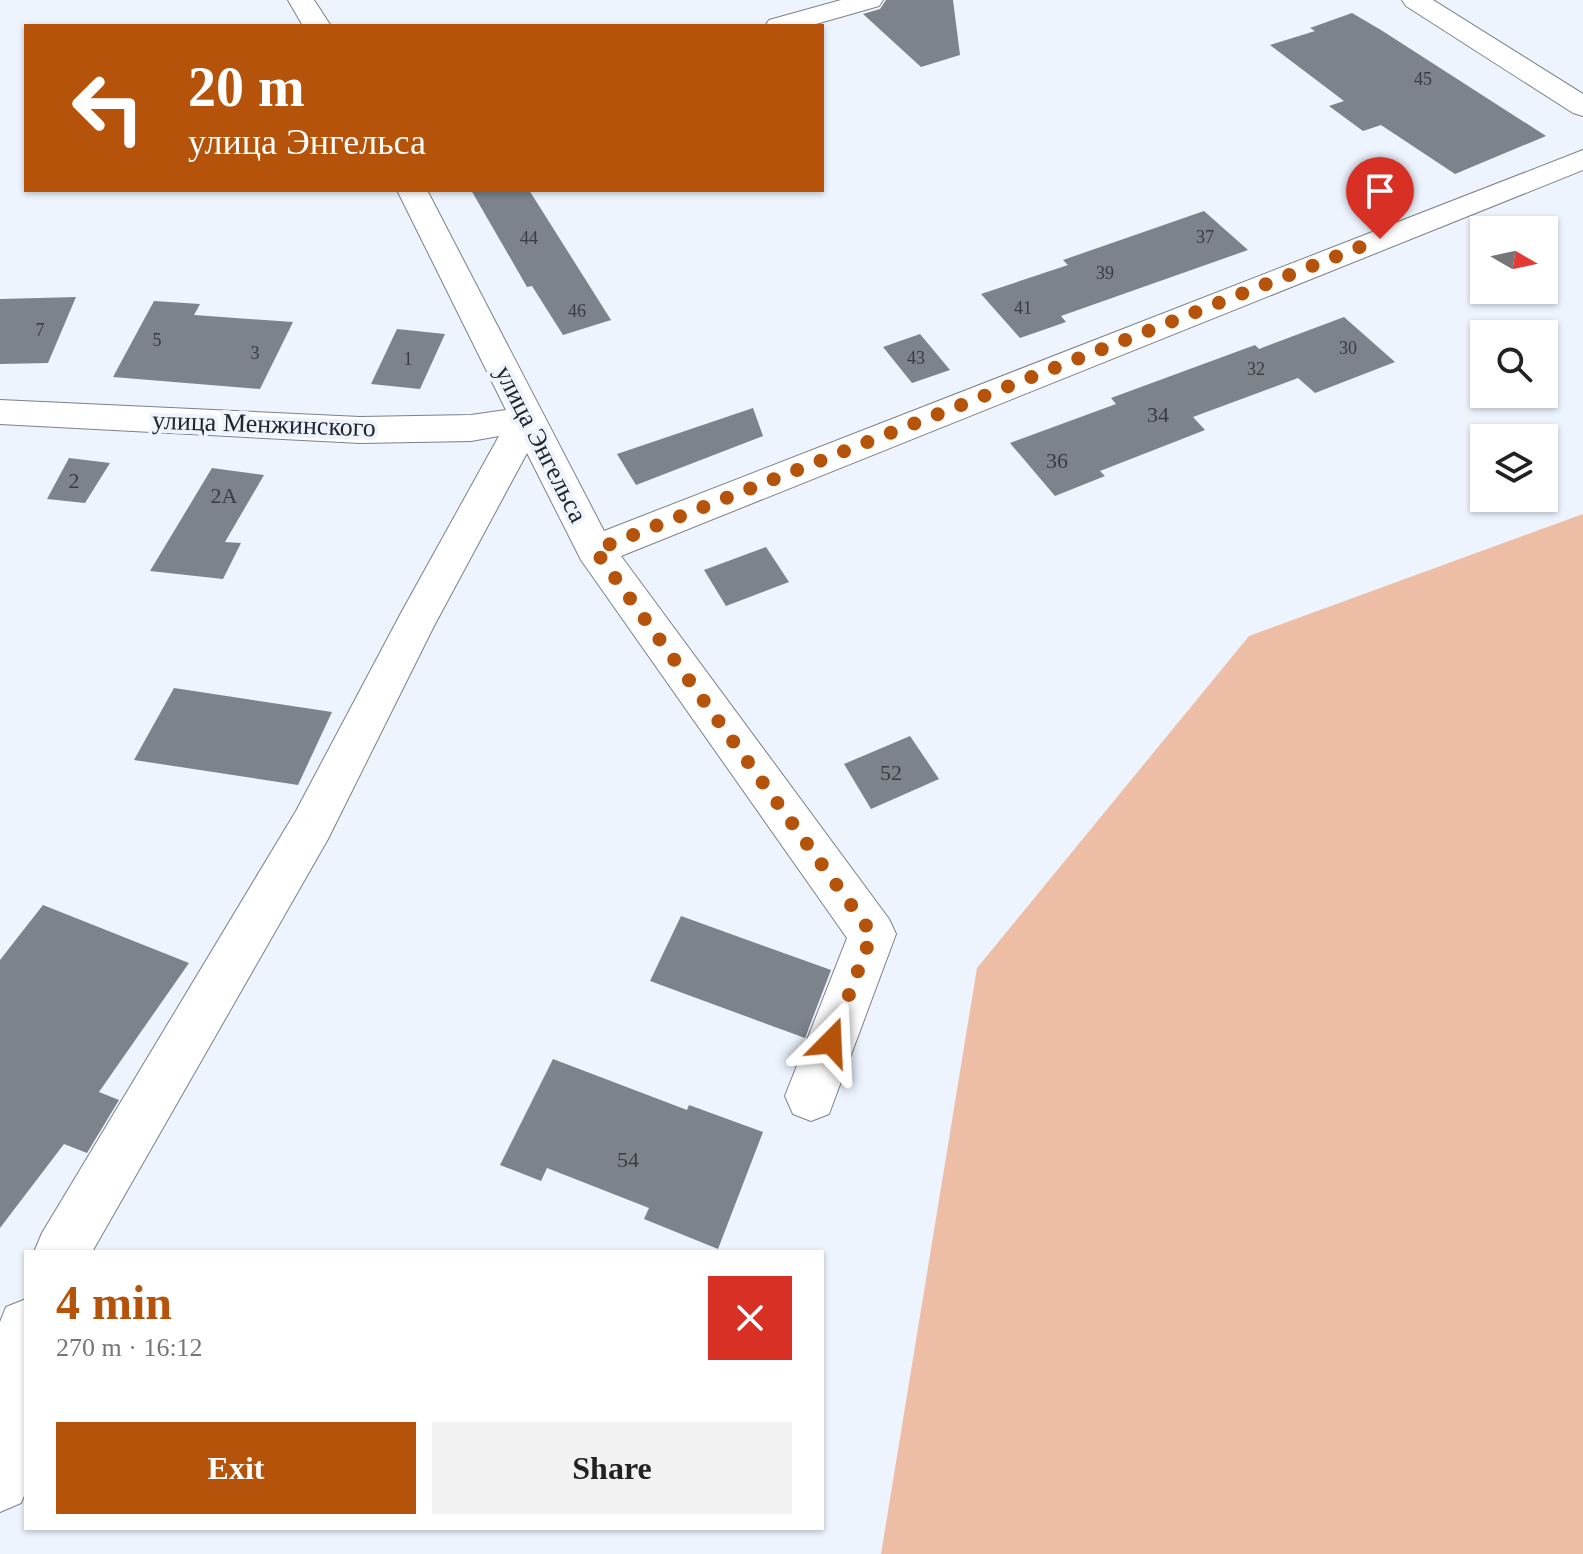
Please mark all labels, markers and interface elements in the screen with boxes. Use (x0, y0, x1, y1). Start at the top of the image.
icon: left (56, 56, 160, 160)
text: 20 m (188, 56, 305, 118)
house number: 45 (1414, 69, 1432, 89)
text: улица Энгельса (188, 122, 426, 162)
pin (1346, 157, 1414, 239)
icon: arrive (1358, 169, 1402, 213)
north arrow (1470, 216, 1558, 304)
map controls (1470, 216, 1558, 512)
house number: 37 (1196, 227, 1214, 247)
house number: 44 (520, 228, 538, 248)
house number: 39 (1096, 263, 1114, 283)
house number: 41 (1014, 298, 1032, 318)
house number: 46 (568, 301, 586, 321)
house number: 7 (36, 320, 45, 340)
button: search (1470, 320, 1558, 408)
house number: 5 (153, 330, 162, 350)
house number: 30 (1339, 338, 1357, 358)
house number: 3 (251, 343, 260, 363)
house number: 43 (907, 348, 925, 368)
house number: 1 (404, 349, 413, 369)
house number: 32 (1247, 359, 1265, 379)
street label: улица Энгельса (489, 361, 593, 528)
house number: 34 (1147, 402, 1169, 427)
street label: улица Менжинского (152, 406, 376, 442)
button: layers (1470, 424, 1558, 512)
house number: 36 (1046, 448, 1068, 473)
house number: 2 (69, 468, 80, 493)
house number: 2А (211, 483, 238, 508)
house number: 52 (880, 760, 902, 785)
position arrow (789, 1000, 873, 1084)
house number: 54 (617, 1147, 639, 1172)
text: 4 min (56, 1276, 172, 1329)
button: close (708, 1276, 792, 1360)
text: 270 m · 16:12 (56, 1333, 203, 1362)
button: Exit (56, 1422, 416, 1514)
button: Share (432, 1422, 792, 1514)

